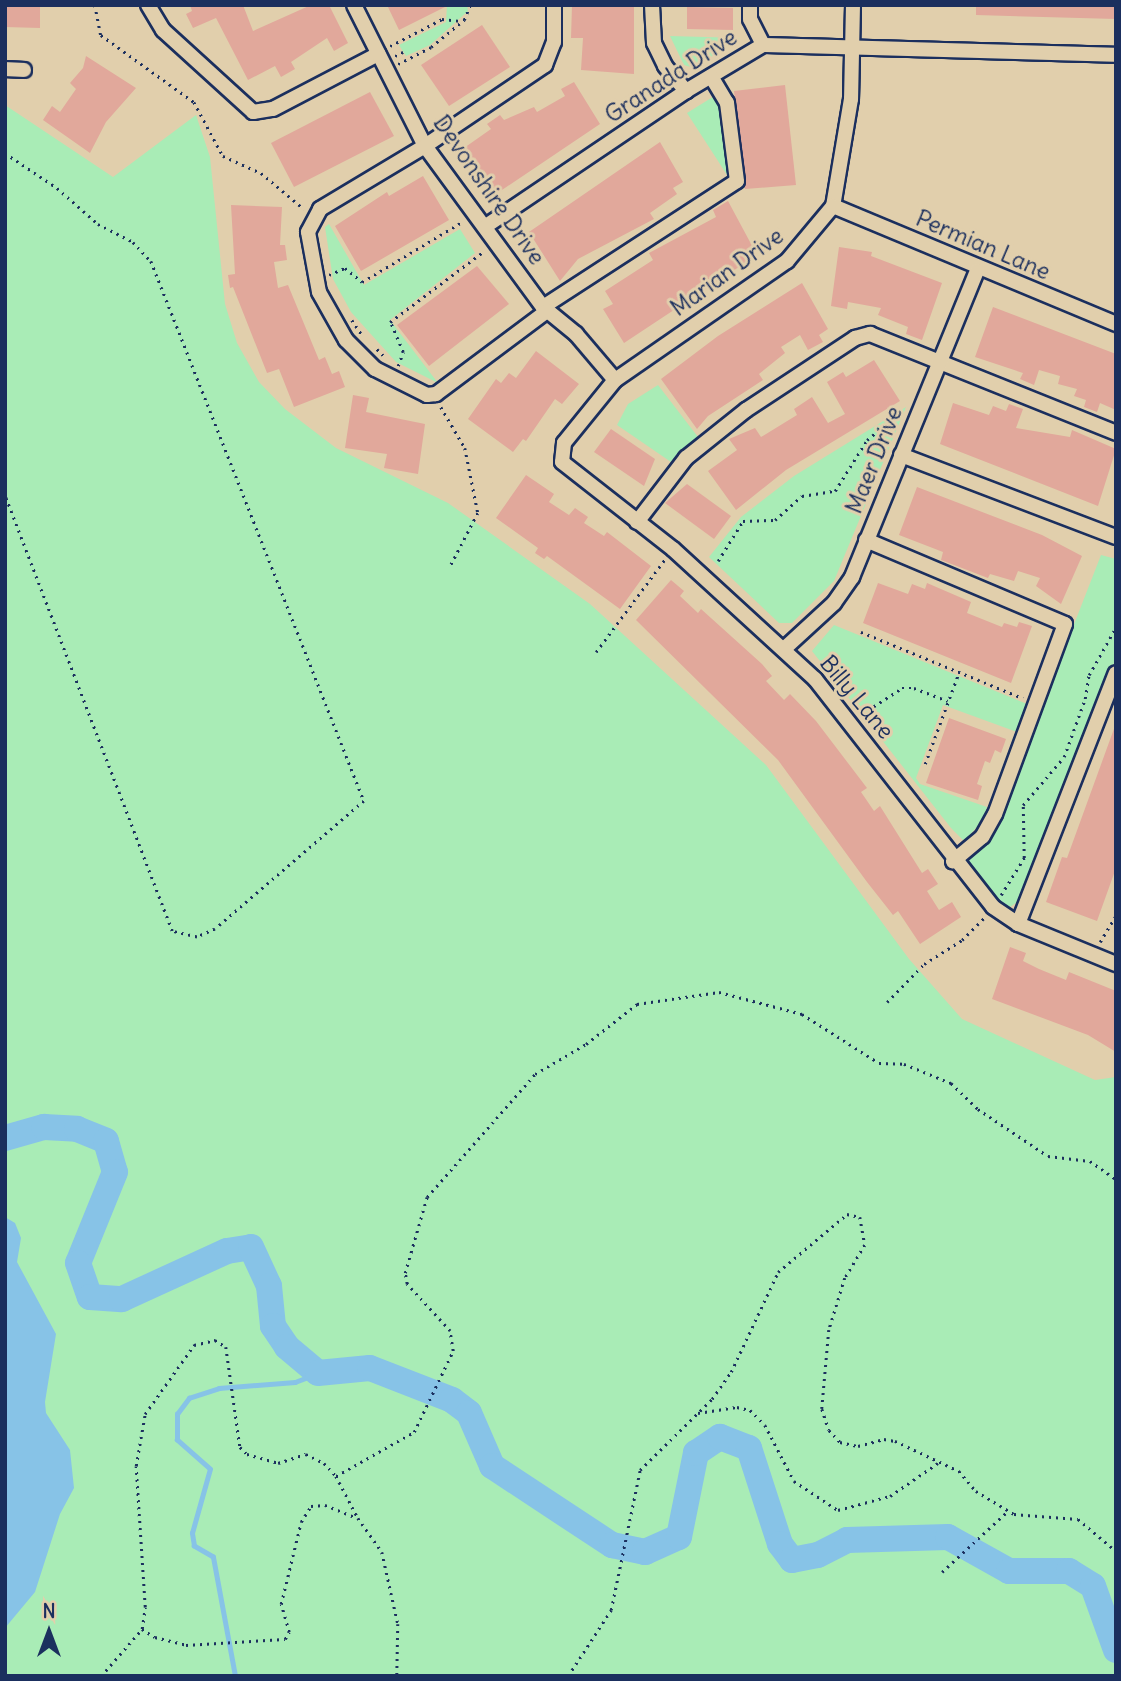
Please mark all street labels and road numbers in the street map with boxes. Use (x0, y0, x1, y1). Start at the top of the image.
street label: Granada Drive (600, 23, 742, 129)
street label: Devonshire Drive (427, 110, 551, 270)
street label: Permian Lane (912, 204, 1054, 286)
street label: Marian Drive (665, 222, 789, 322)
street label: Maer Drive (840, 402, 908, 518)
street label: Billy Lane (814, 650, 900, 744)

